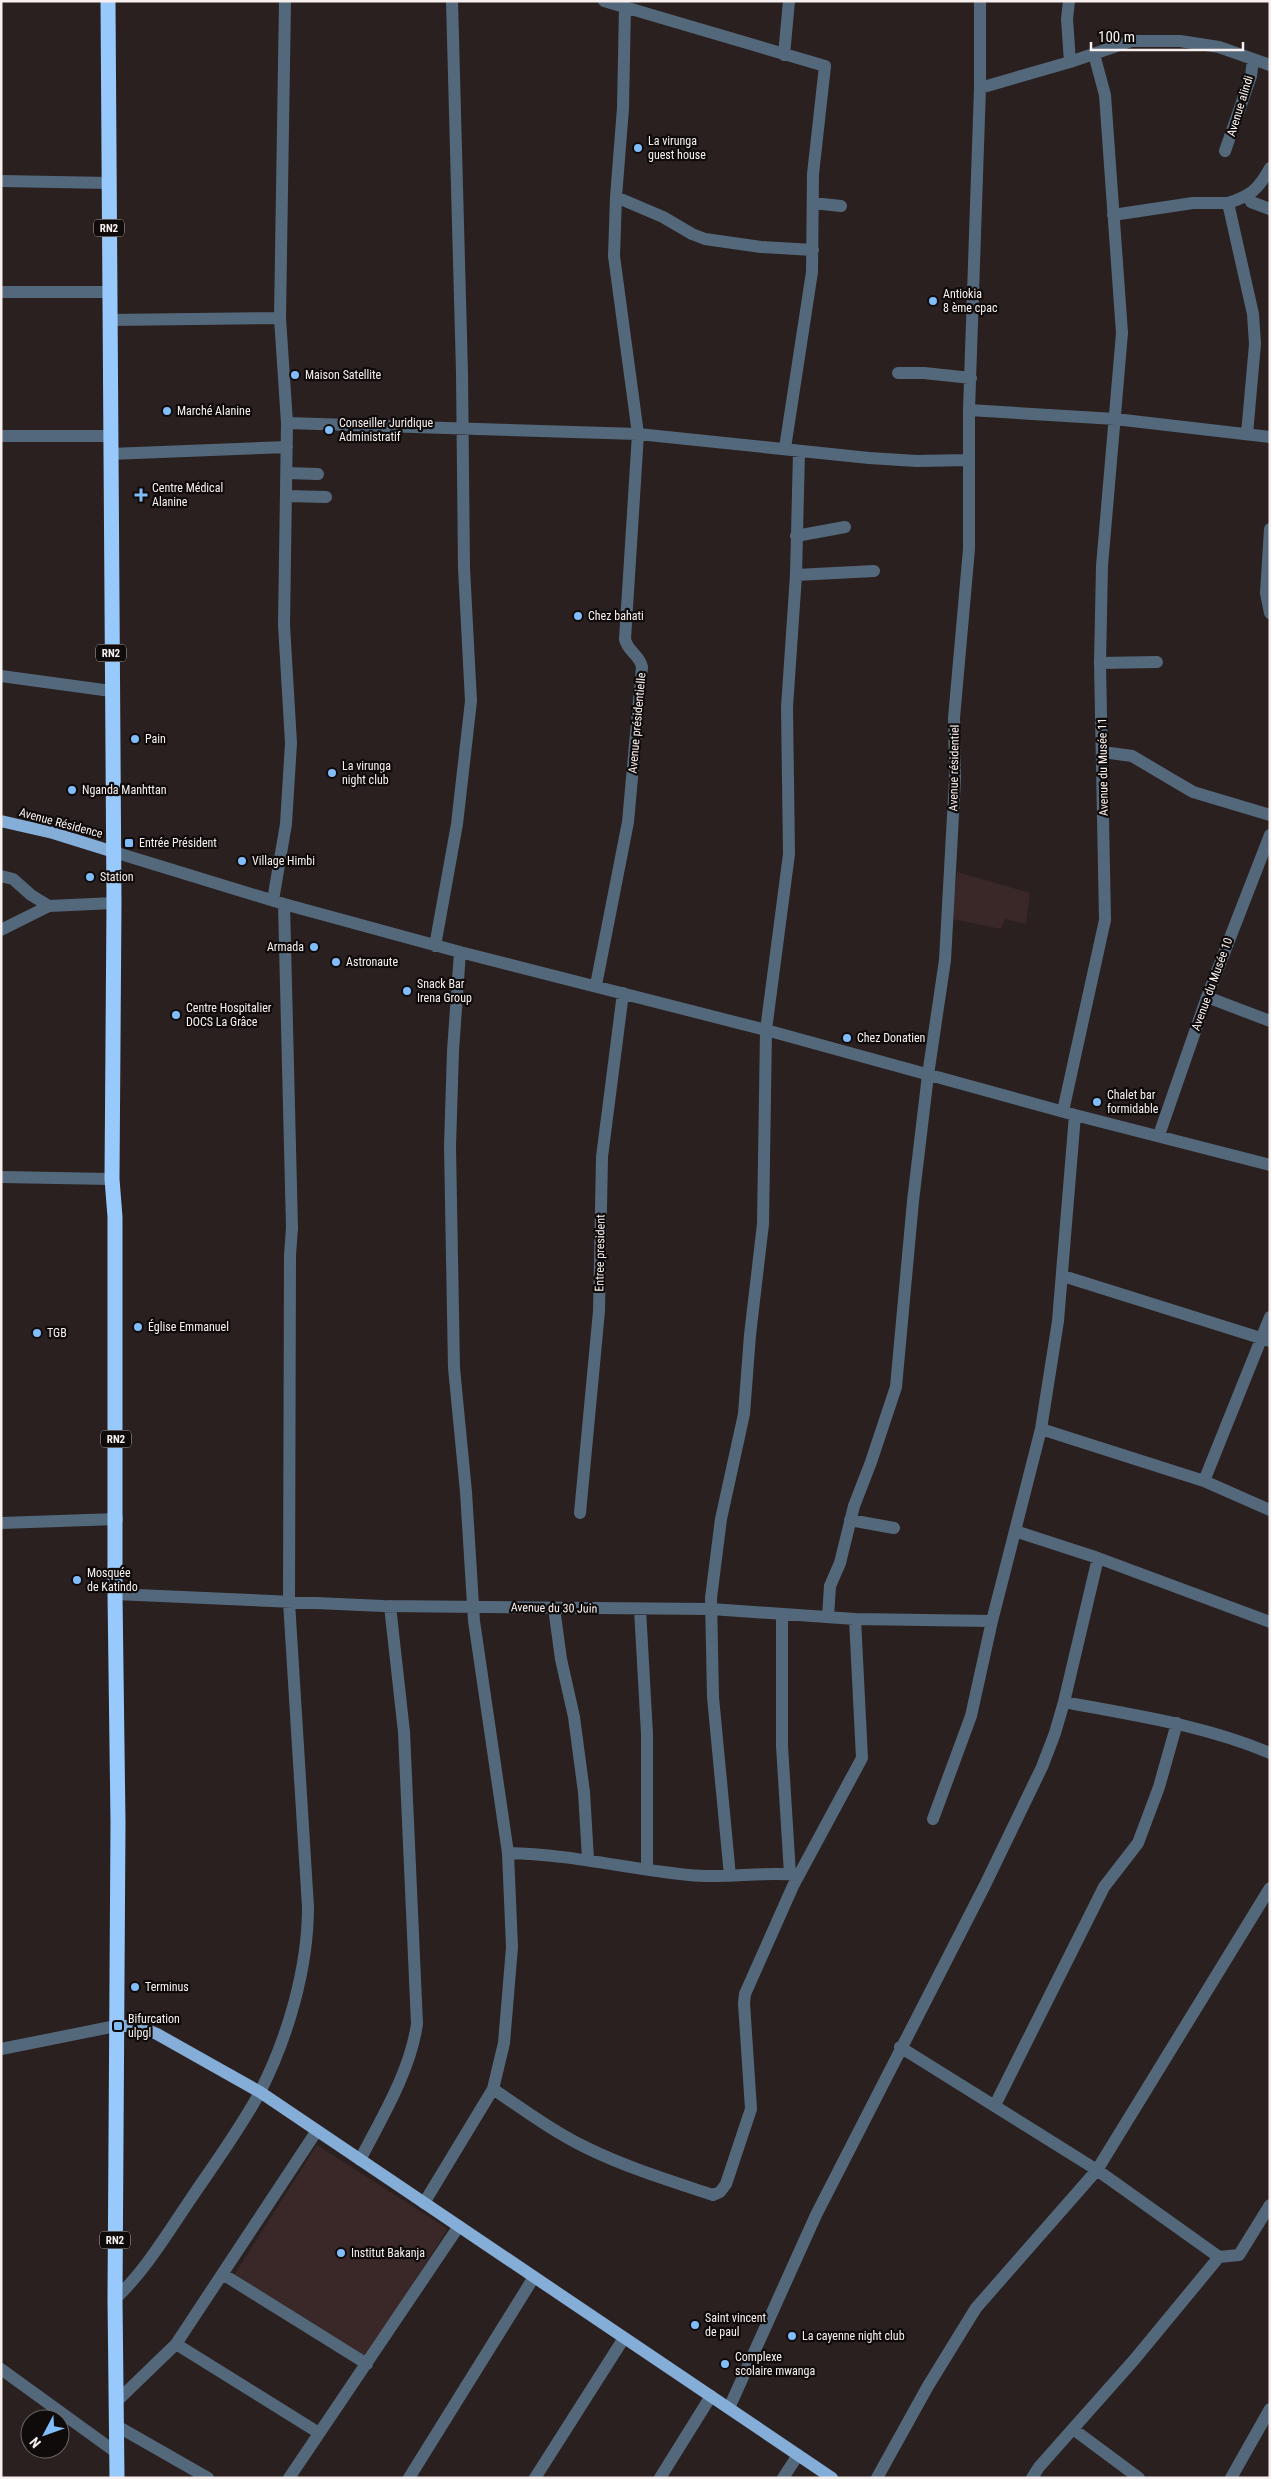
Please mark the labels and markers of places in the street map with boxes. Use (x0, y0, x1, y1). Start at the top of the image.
place label: La virunga guest house (648, 134, 706, 162)
marker: La virunga guest house (632, 142, 644, 154)
place label: Antiokia 8 ème cpac (943, 287, 998, 315)
marker: Antiokia 8 ème cpac (927, 295, 939, 307)
place label: Maison Satellite (305, 368, 382, 382)
marker: Maison Satellite (289, 369, 301, 381)
place label: Marché Alanine (177, 404, 251, 418)
marker: Marché Alanine (161, 405, 173, 417)
place label: Conseiller Juridique Administratif (339, 416, 434, 444)
marker: Conseiller Juridique Administratif (323, 424, 335, 436)
place label: Centre Médical Alanine (152, 481, 223, 509)
marker: Centre Médical Alanine (134, 488, 148, 502)
place label: Chez bahati (588, 609, 644, 623)
marker: Chez bahati (572, 610, 584, 622)
place label: Pain (145, 732, 166, 746)
marker: Pain (129, 733, 141, 745)
place label: La virunga night club (342, 759, 391, 787)
marker: La virunga night club (326, 767, 338, 779)
place label: Nganda Manhttan (82, 783, 167, 797)
marker: Nganda Manhttan (66, 784, 78, 796)
place label: Entrée Président (139, 836, 217, 850)
marker: Entrée Président (123, 837, 135, 849)
place label: Village Himbi (252, 854, 315, 868)
marker: Village Himbi (236, 855, 248, 867)
place label: Station (100, 870, 134, 884)
marker: Station (84, 871, 96, 883)
place label: Armada (267, 940, 304, 954)
marker: Armada (308, 941, 320, 953)
place label: Astronaute (346, 955, 398, 969)
marker: Astronaute (330, 956, 342, 968)
place label: Snack Bar Irena Group (417, 977, 472, 1005)
marker: Snack Bar Irena Group (401, 985, 413, 997)
place label: Centre Hospitalier DOCS La Grâce (186, 1001, 272, 1029)
marker: Centre Hospitalier DOCS La Grâce (170, 1009, 182, 1021)
place label: Chez Donatien (857, 1031, 926, 1045)
marker: Chez Donatien (841, 1032, 853, 1044)
place label: Chalet bar formidable (1107, 1088, 1159, 1116)
marker: Chalet bar formidable (1091, 1096, 1103, 1108)
place label: Église Emmanuel (148, 1319, 229, 1334)
marker: Église Emmanuel (132, 1321, 144, 1333)
place label: TGB (47, 1326, 67, 1340)
marker: TGB (31, 1327, 43, 1339)
place label: Mosquée de Katindo (87, 1566, 138, 1594)
marker: Mosquée de Katindo (71, 1574, 83, 1586)
place label: Terminus (145, 1980, 189, 1994)
marker: Terminus (129, 1981, 141, 1993)
place label: Bifurcation ulpgl (128, 2012, 180, 2040)
marker: Bifurcation ulpgl (112, 2020, 124, 2032)
place label: Institut Bakanja (351, 2246, 425, 2260)
marker: Institut Bakanja (335, 2247, 347, 2259)
place label: Saint vincent de paul (705, 2311, 767, 2339)
marker: Saint vincent de paul (689, 2319, 701, 2331)
place label: La cayenne night club (802, 2329, 905, 2343)
marker: La cayenne night club (786, 2330, 798, 2342)
place label: Complexe scolaire mwanga (735, 2350, 816, 2378)
marker: Complexe scolaire mwanga (719, 2358, 731, 2370)

